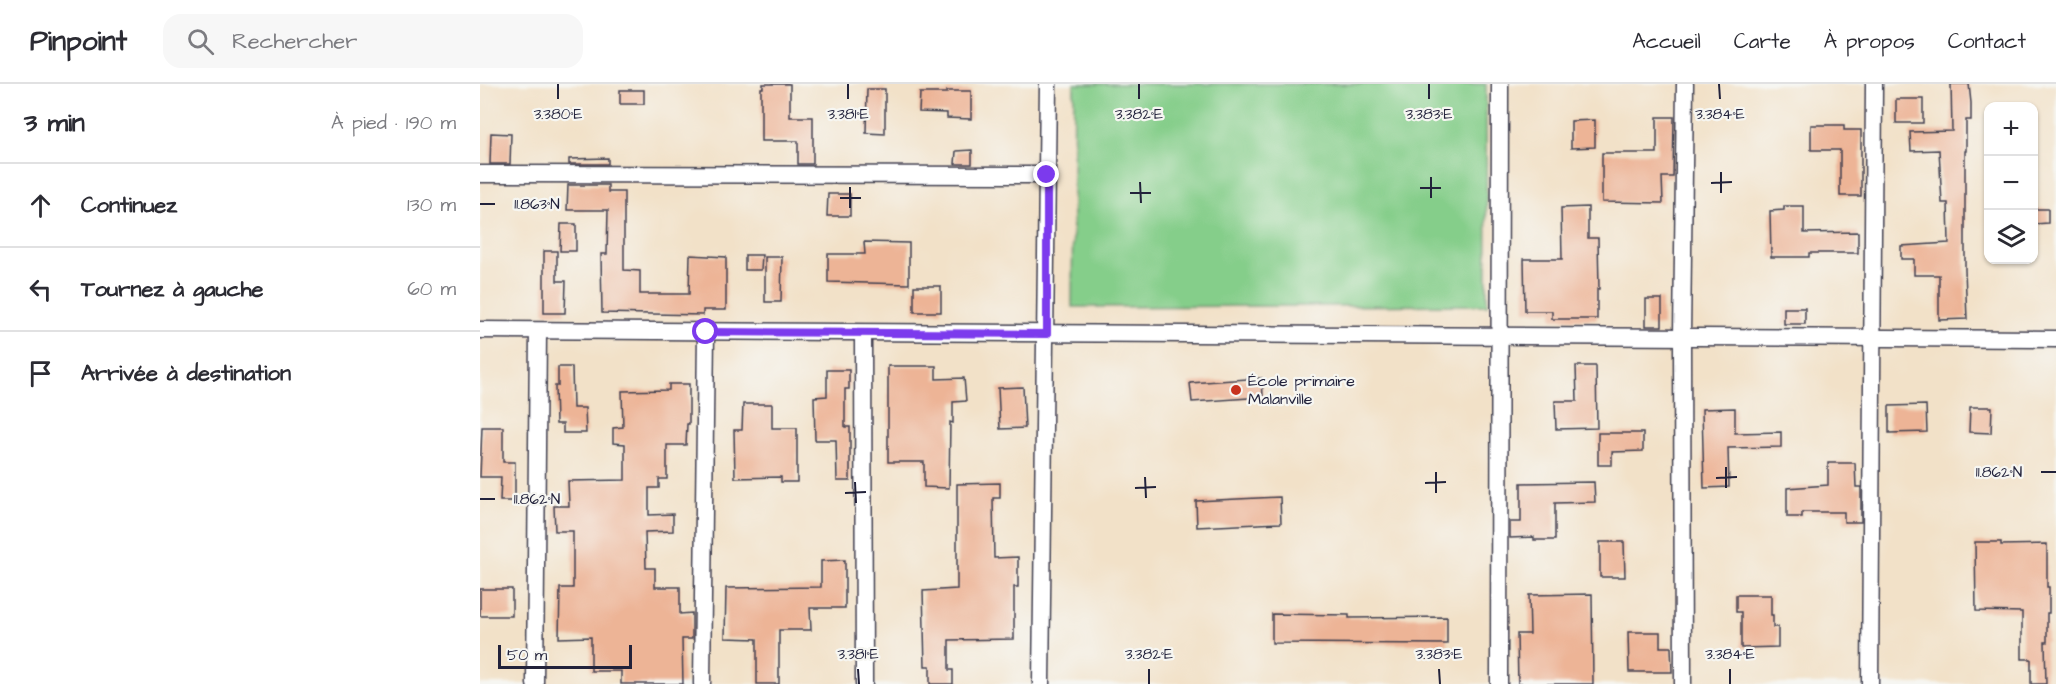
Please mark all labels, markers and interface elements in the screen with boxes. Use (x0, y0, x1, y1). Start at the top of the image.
search box (163, 14, 583, 68)
text: Pinpoint (30, 22, 127, 61)
icon: search (184, 25, 217, 58)
text: Rechercher (232, 26, 357, 57)
text: Accueil (1632, 27, 1701, 56)
text: Carte (1734, 27, 1791, 56)
text: À propos (1824, 27, 1915, 56)
text: Contact (1948, 27, 2026, 56)
map controls (1984, 102, 2038, 264)
button: + (1984, 102, 2038, 156)
text: 3.380°E (534, 104, 582, 125)
text: 3.381°E (827, 104, 869, 125)
text: 3.382°E (1115, 104, 1163, 125)
text: 3.383°E (1406, 104, 1453, 125)
text: 3.384°E (1695, 104, 1745, 125)
text: 3 min (24, 105, 85, 141)
text: À pied · 190 m (331, 109, 456, 137)
button: − (1984, 156, 2038, 210)
route end (1033, 161, 1059, 187)
icon: ahead (24, 189, 57, 222)
text: Continuez (81, 190, 177, 221)
text: 130 m (407, 191, 456, 219)
text: 11.863°N (514, 194, 560, 215)
button: layers (1984, 210, 2038, 264)
icon: left (24, 273, 57, 306)
text: Tournez à gauche (81, 274, 263, 305)
text: 60 m (407, 275, 456, 303)
route start (692, 318, 718, 344)
icon: arrive (24, 357, 57, 390)
text: Arrivée à destination (81, 358, 291, 389)
place label: École primaire Malanville (1248, 370, 1355, 410)
marker: École primaire Malanville (1229, 383, 1243, 397)
text: 11.862°N (1976, 462, 2022, 483)
text: 11.862°N (514, 489, 560, 510)
scale bar (498, 642, 632, 670)
text: 50 m (507, 644, 547, 666)
text: 3.381°E (837, 644, 879, 665)
text: 3.382°E (1125, 644, 1173, 665)
text: 3.383°E (1416, 644, 1463, 665)
text: 3.384°E (1705, 644, 1755, 665)

